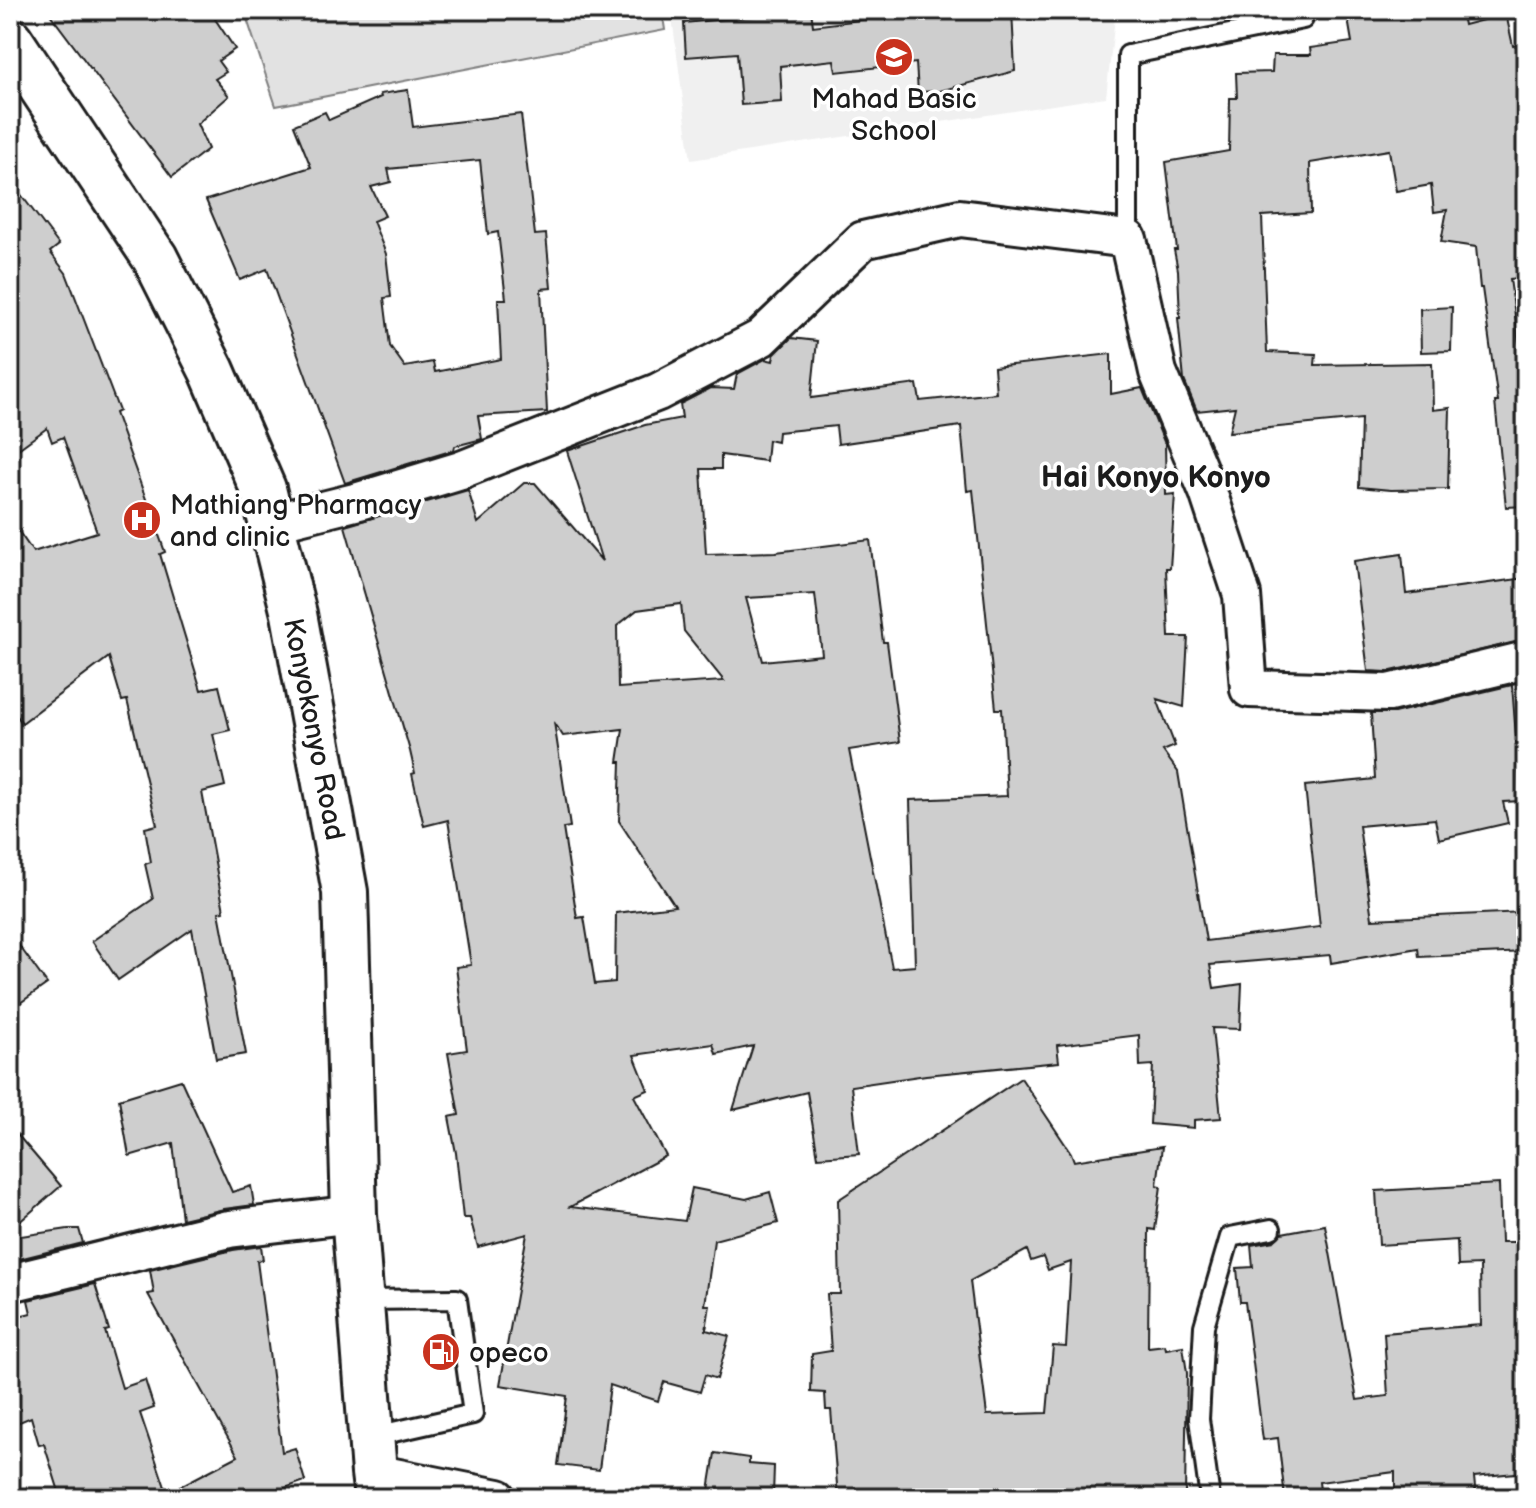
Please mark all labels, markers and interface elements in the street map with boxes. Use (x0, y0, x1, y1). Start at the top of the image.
school or university icon: Mahad Basic School (873, 36, 915, 78)
place label: Mahad Basic School (811, 83, 977, 148)
district label: Hai Konyo Konyo (1041, 460, 1271, 496)
place label: Mathiang Pharmacy and clinic (170, 489, 422, 554)
hospital icon: Mathiang Pharmacy and clinic (121, 499, 163, 541)
street label: Konyokonyo Road (276, 616, 351, 843)
fuel station icon: opeco (420, 1331, 462, 1373)
place label: opeco (469, 1337, 549, 1370)

